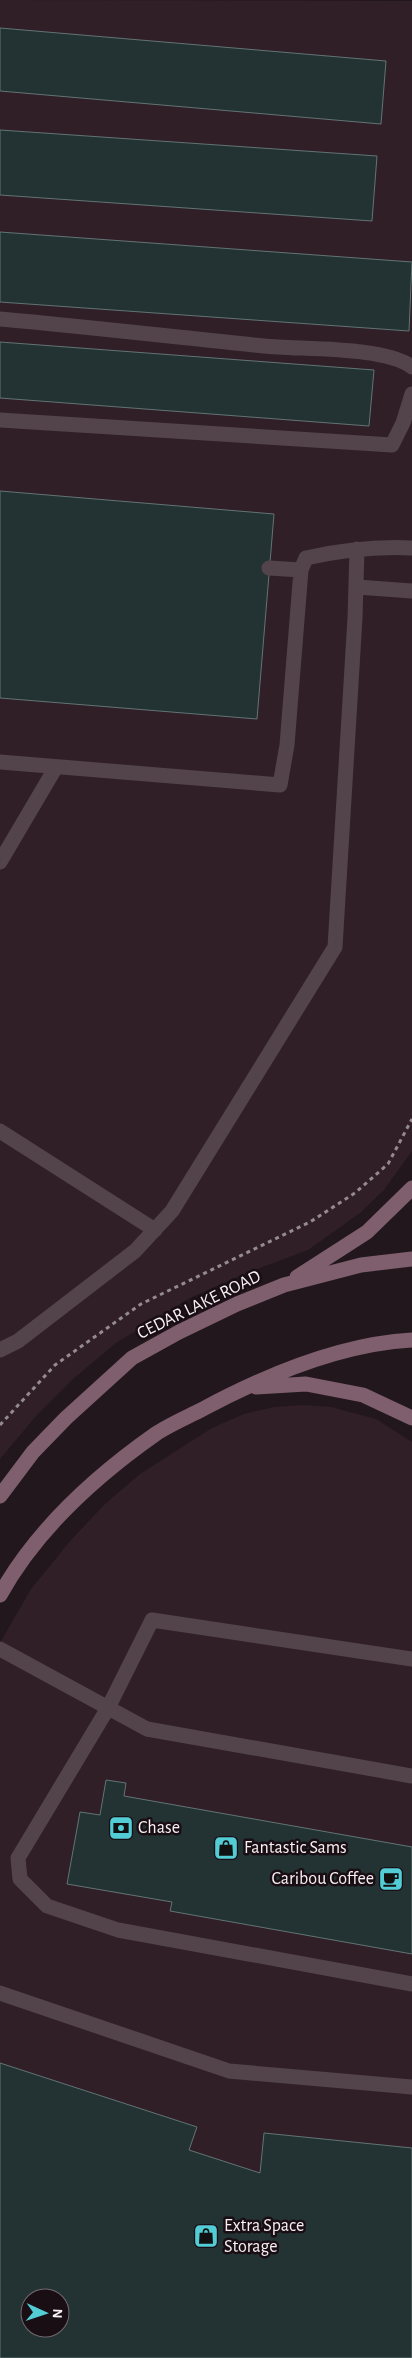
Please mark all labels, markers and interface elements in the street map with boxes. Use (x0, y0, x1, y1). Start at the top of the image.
street label: CEDAR LAKE ROAD (134, 1267, 264, 1343)
bank icon: Chase (108, 1815, 134, 1841)
place label: Chase (138, 1819, 180, 1837)
shop icon: Fantastic Sams (213, 1835, 239, 1861)
place label: Fantastic Sams (244, 1839, 347, 1857)
cafe icon: Caribou Coffee (378, 1866, 404, 1892)
place label: Caribou Coffee (271, 1870, 374, 1888)
place label: Extra Space Storage (224, 2217, 304, 2256)
shop icon: Extra Space Storage (193, 2223, 219, 2249)
north arrow (20, 2288, 70, 2338)
text: N (50, 2308, 64, 2319)

